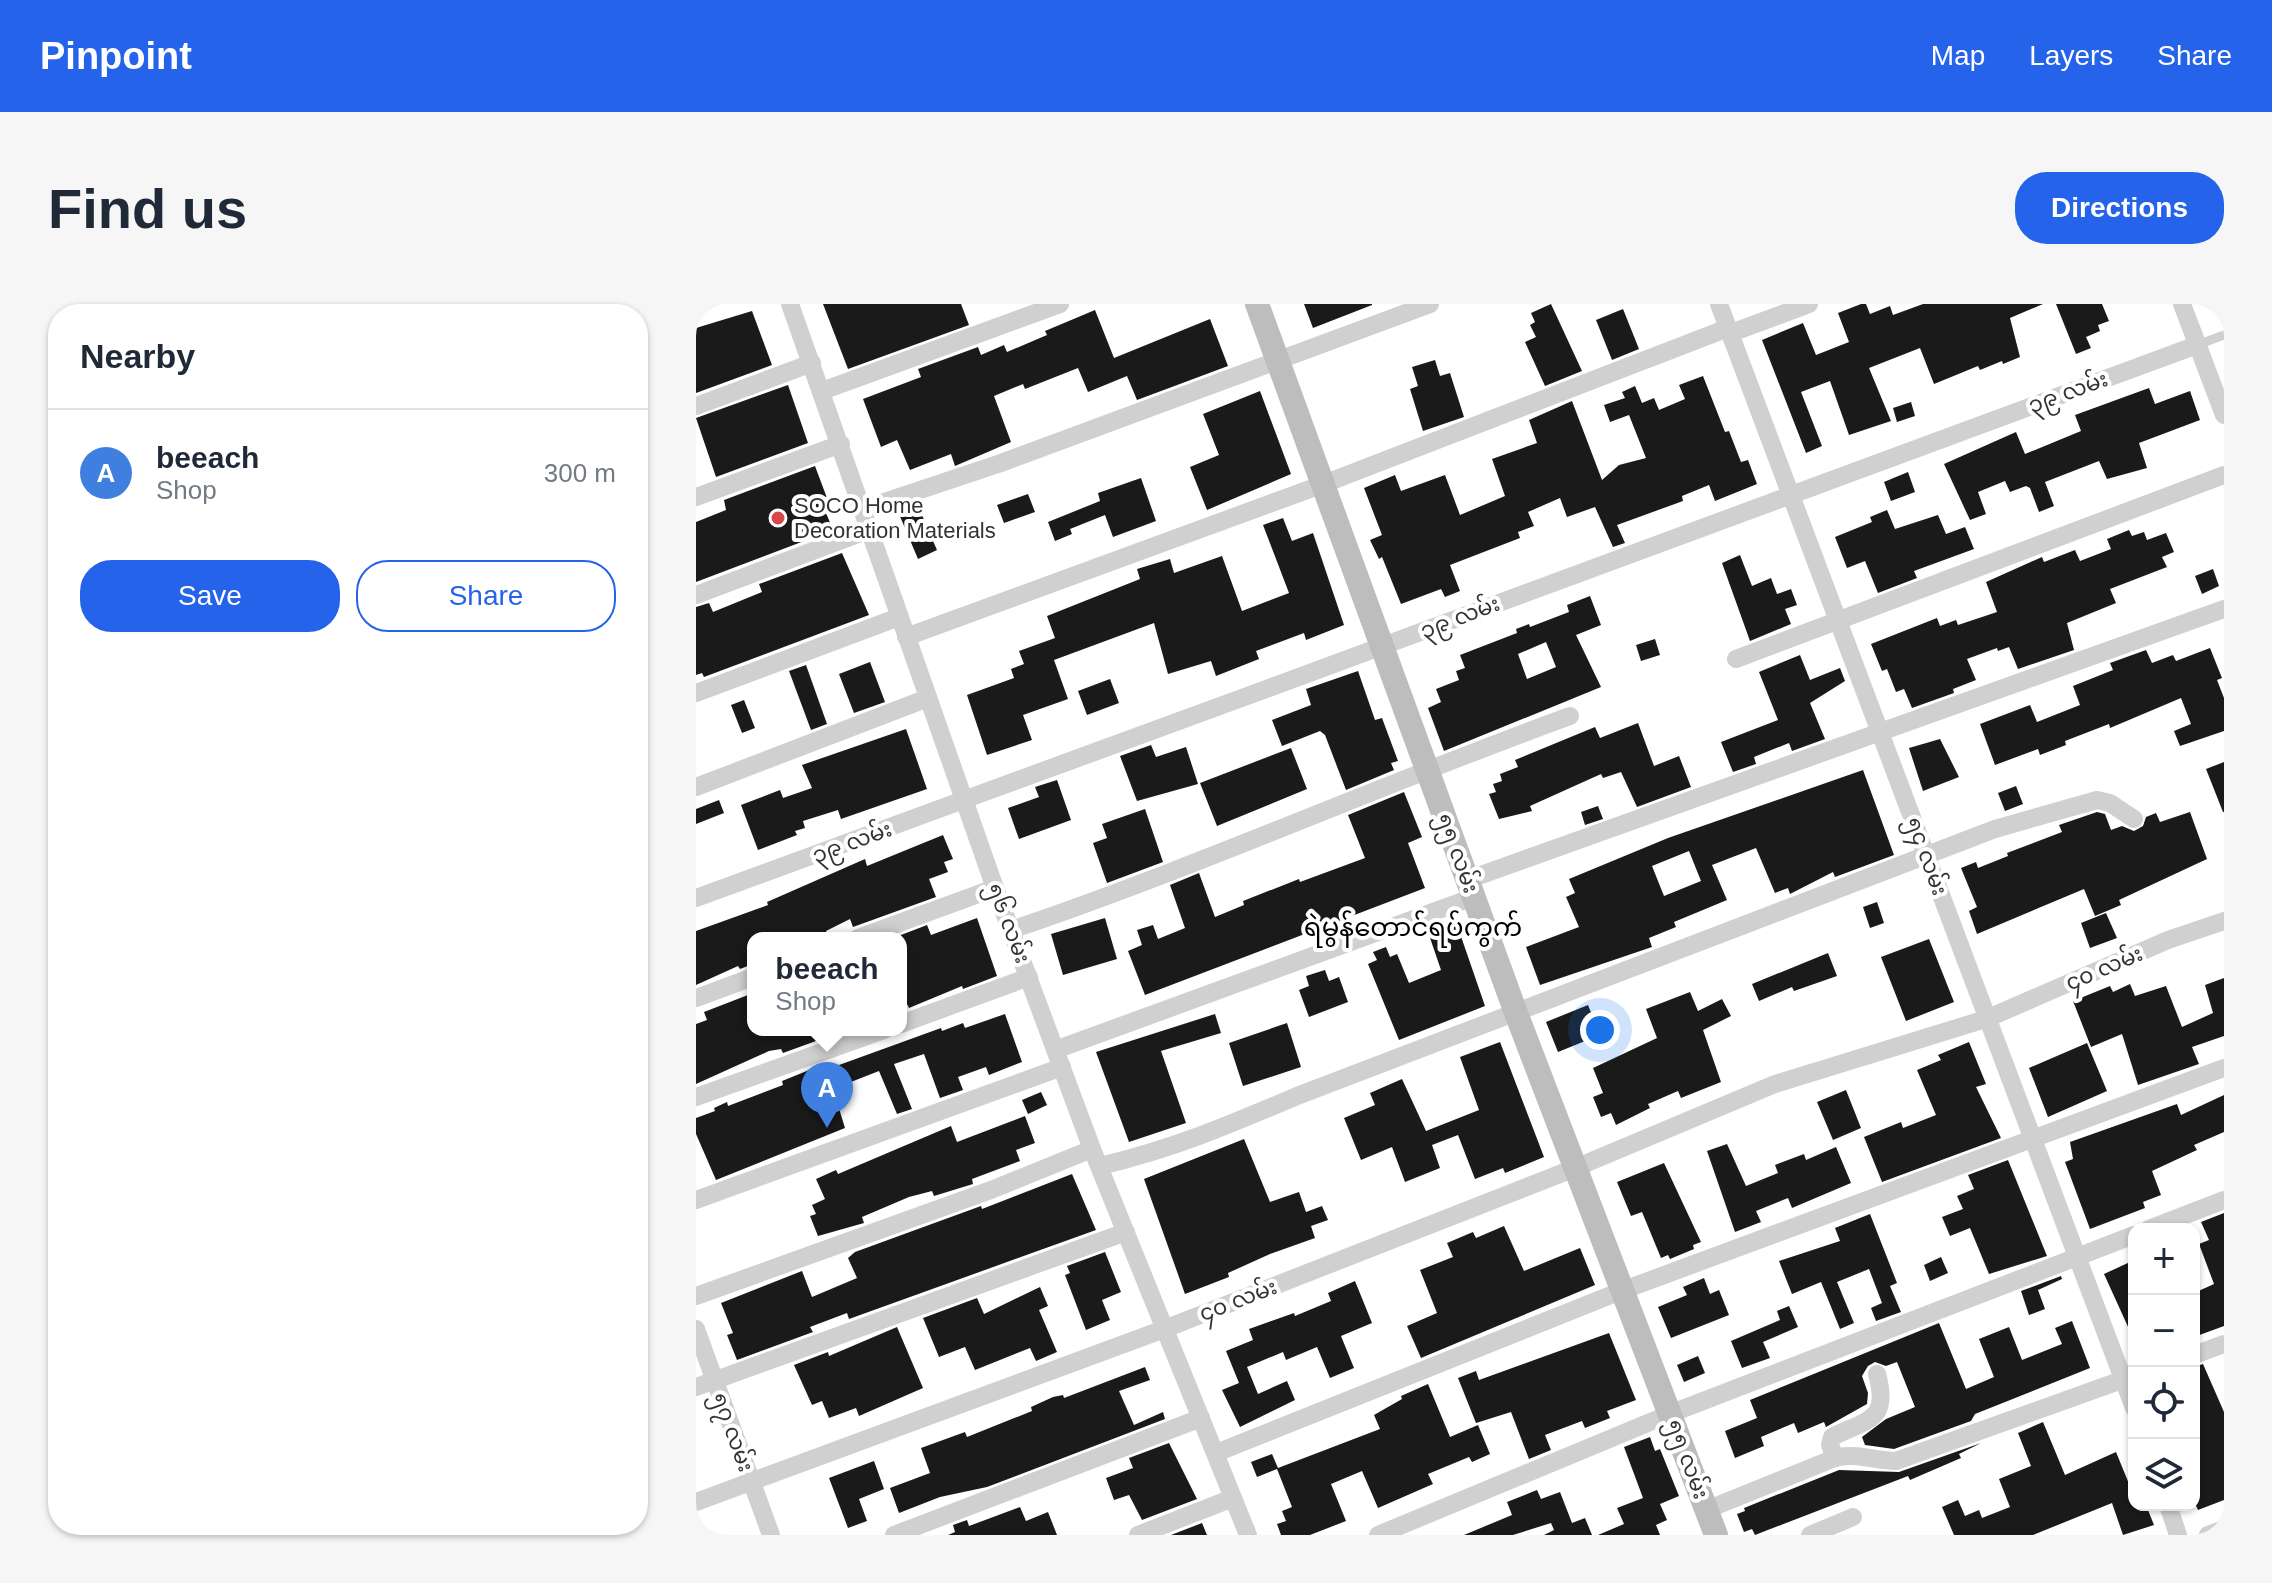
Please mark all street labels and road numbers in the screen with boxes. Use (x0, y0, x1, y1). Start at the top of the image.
street label: ၃၉ လမ်း (2024, 363, 2113, 423)
street label: ၃၉ လမ်း (1416, 588, 1505, 648)
street label: ၅၅ လမ်း (1427, 809, 1487, 898)
street label: ၅၄ လမ်း (1897, 812, 1956, 900)
street label: ၃၉ လမ်း (808, 813, 897, 873)
street label: ၅၆ လမ်း (978, 878, 1039, 969)
street label: ၄၀ လမ်း (2061, 938, 2148, 1000)
street label: ၄၀ လမ်း (1194, 1271, 1282, 1331)
street label: ၅၇ လမ်း (702, 1388, 762, 1477)
street label: ၅၅ လမ်း (1657, 1415, 1717, 1504)

